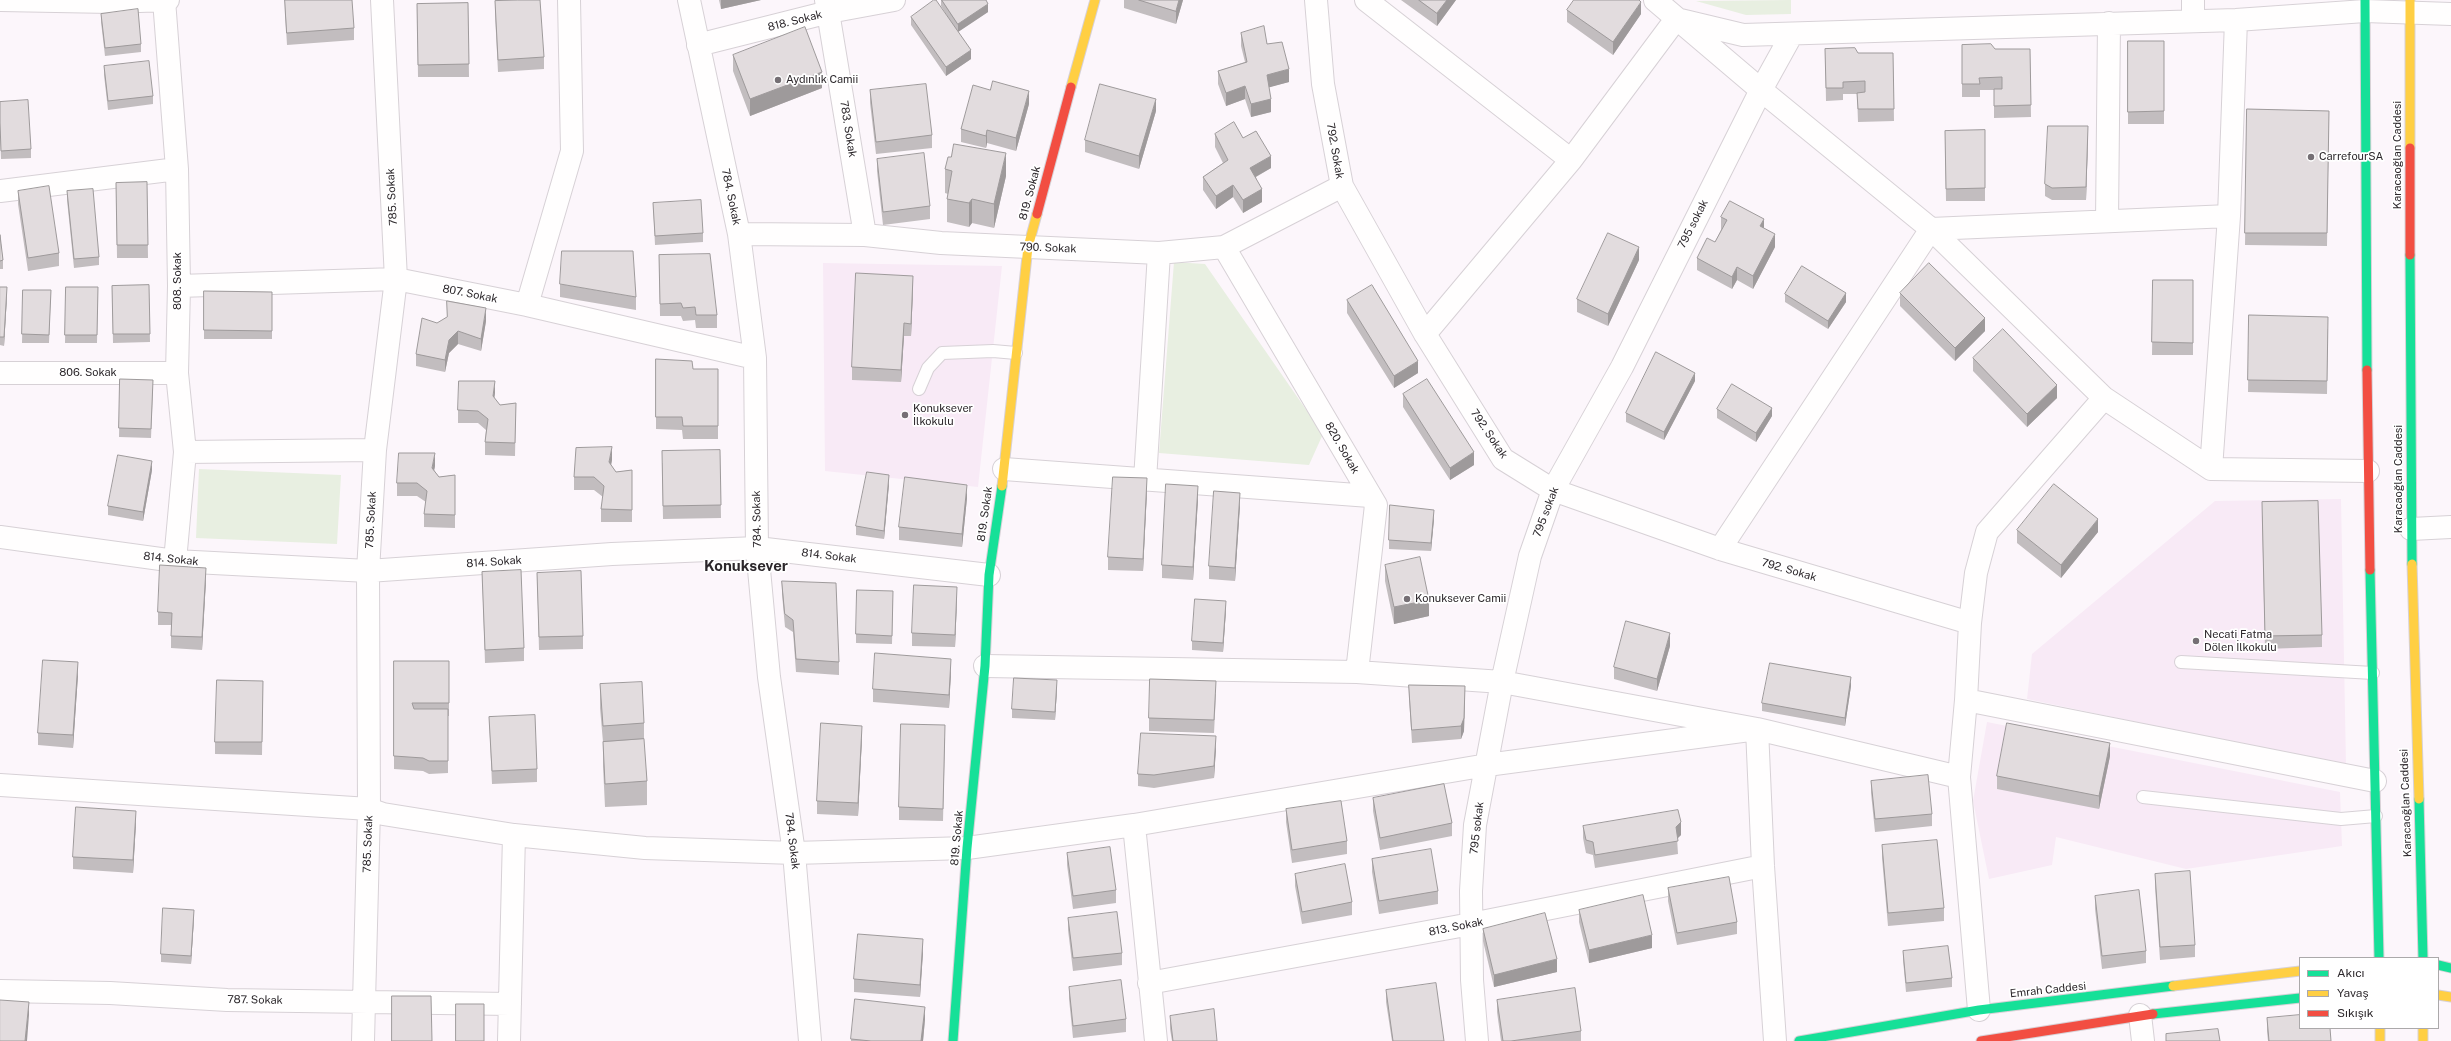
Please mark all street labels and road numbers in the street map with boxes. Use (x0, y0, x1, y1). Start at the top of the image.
street label: 818. Sokak (766, 8, 824, 34)
street label: 783. Sokak (837, 100, 859, 158)
street label: Karacaoğlan Caddesi (2391, 101, 2405, 209)
street label: 792. Sokak (1324, 122, 1346, 180)
street label: 819. Sokak (1016, 164, 1044, 222)
street label: 785. Sokak (384, 168, 400, 226)
street label: 784. Sokak (719, 168, 743, 226)
street label: 795 sokak (1675, 197, 1711, 251)
street label: 790. Sokak (1019, 240, 1077, 256)
street label: 808. Sokak (171, 252, 185, 310)
street label: 807. Sokak (441, 282, 499, 306)
street label: 806. Sokak (59, 366, 117, 380)
street label: 792. Sokak (1468, 407, 1510, 461)
street label: 820. Sokak (1322, 420, 1362, 476)
street label: Karacaoğlan Caddesi (2392, 425, 2406, 533)
street label: 795 sokak (1530, 485, 1562, 539)
street label: 819. Sokak (975, 486, 995, 542)
street label: 784. Sokak (750, 490, 764, 548)
street label: 785. Sokak (363, 491, 379, 549)
street label: 814. Sokak (801, 546, 857, 566)
street label: 814. Sokak (143, 550, 199, 568)
street label: 814. Sokak (466, 553, 522, 571)
street label: 792. Sokak (1760, 556, 1818, 584)
street label: Karacaoğlan Caddesi (2398, 749, 2414, 857)
street label: 795 sokak (1467, 801, 1487, 855)
street label: 819. Sokak (948, 810, 966, 866)
street label: 784. Sokak (782, 812, 802, 870)
street label: 785. Sokak (360, 815, 376, 873)
street label: 813. Sokak (1427, 915, 1485, 939)
street label: Emrah Caddesi (2009, 979, 2087, 1001)
street label: 787. Sokak (227, 993, 283, 1007)

